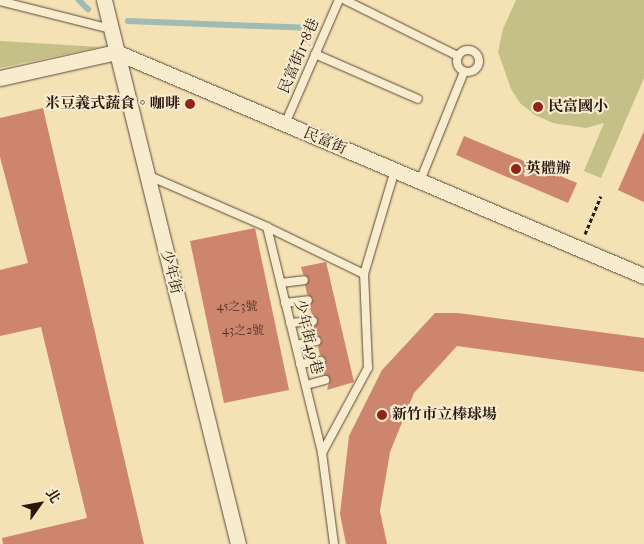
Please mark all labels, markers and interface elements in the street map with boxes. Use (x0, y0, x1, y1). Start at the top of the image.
street label: 民富街178巷 (275, 16, 323, 96)
place label: 米豆義式蔬食。咖啡 (45, 95, 180, 113)
marker: 米豆義式蔬食。咖啡 (184, 98, 196, 110)
place label: 民富國小 (548, 98, 608, 116)
marker: 民富國小 (532, 101, 544, 113)
street label: 民富街 (301, 124, 349, 158)
place label: 英體辦 (526, 160, 571, 178)
marker: 英體辦 (510, 163, 522, 175)
street label: 少年街 (157, 248, 185, 296)
street label: 少年街49巷 (290, 298, 326, 376)
house number: 45之3號 (217, 300, 257, 314)
house number: 43之2號 (222, 324, 264, 338)
place label: 新竹市立棒球場 (392, 406, 497, 424)
marker: 新竹市立棒球場 (376, 409, 388, 421)
north arrow (15, 479, 65, 529)
text: 北 (42, 485, 64, 506)

